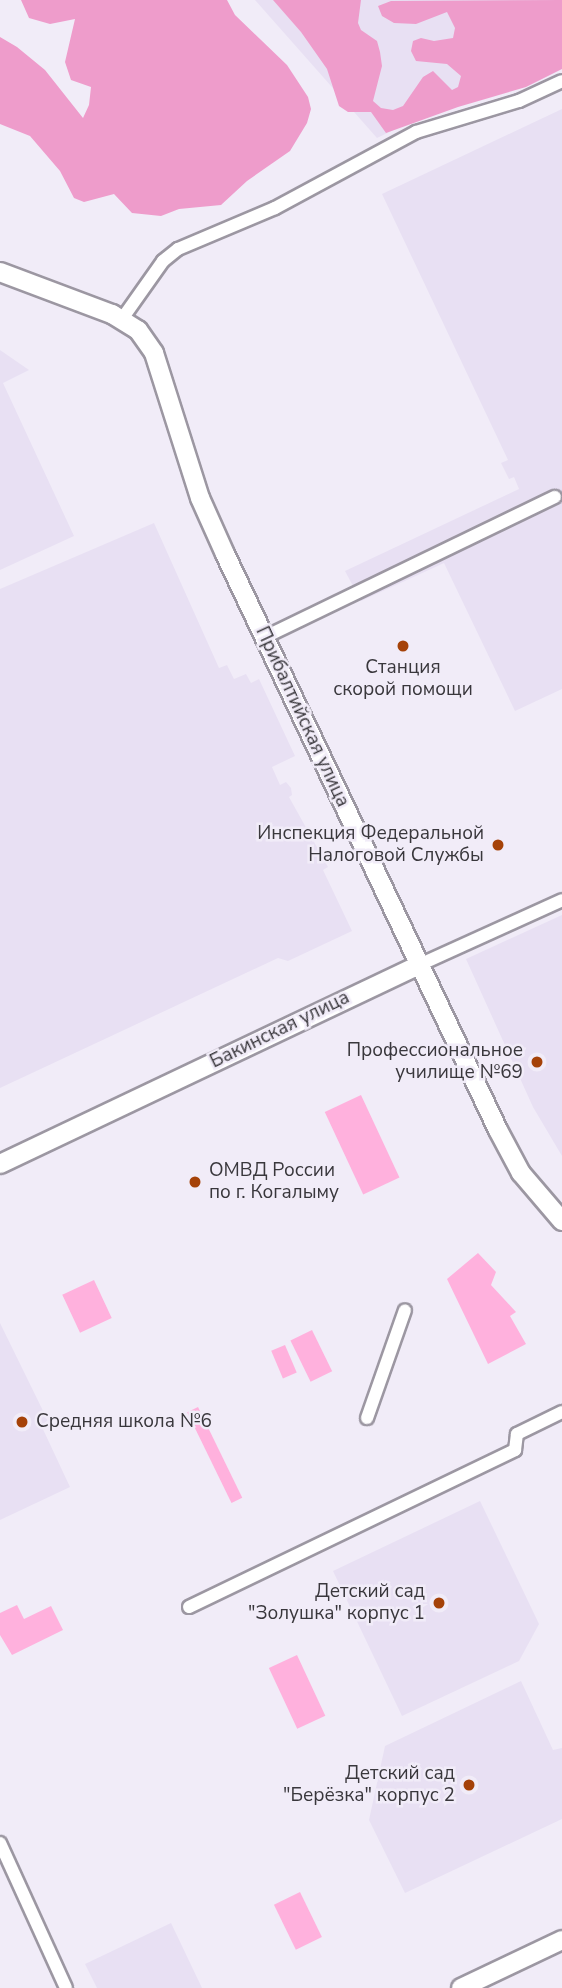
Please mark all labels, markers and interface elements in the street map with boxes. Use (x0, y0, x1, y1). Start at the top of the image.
street label: Прибалтийская улица (250, 623, 354, 811)
marker: Станция скорой помощи (395, 638, 411, 654)
place label: Станция скорой помощи (333, 657, 473, 701)
place label: Инспекция Федеральной Налоговой Службы (257, 823, 484, 867)
marker: Инспекция Федеральной Налоговой Службы (490, 837, 506, 853)
street label: Бакинская улица (207, 986, 353, 1074)
place label: Профессиональное училище №69 (347, 1040, 523, 1084)
marker: Профессиональное училище №69 (529, 1054, 545, 1070)
place label: ОМВД России по г. Когалыму (209, 1160, 339, 1204)
marker: ОМВД России по г. Когалыму (187, 1174, 203, 1190)
place label: Средняя школа №6 (36, 1411, 212, 1433)
marker: Средняя школа №6 (14, 1414, 30, 1430)
place label: Детский сад "Золушка" корпус 1 (248, 1581, 425, 1625)
marker: Детский сад "Золушка" корпус 1 (431, 1595, 447, 1611)
place label: Детский сад "Берёзка" корпус 2 (283, 1763, 455, 1807)
marker: Детский сад "Берёзка" корпус 2 (461, 1777, 477, 1793)

